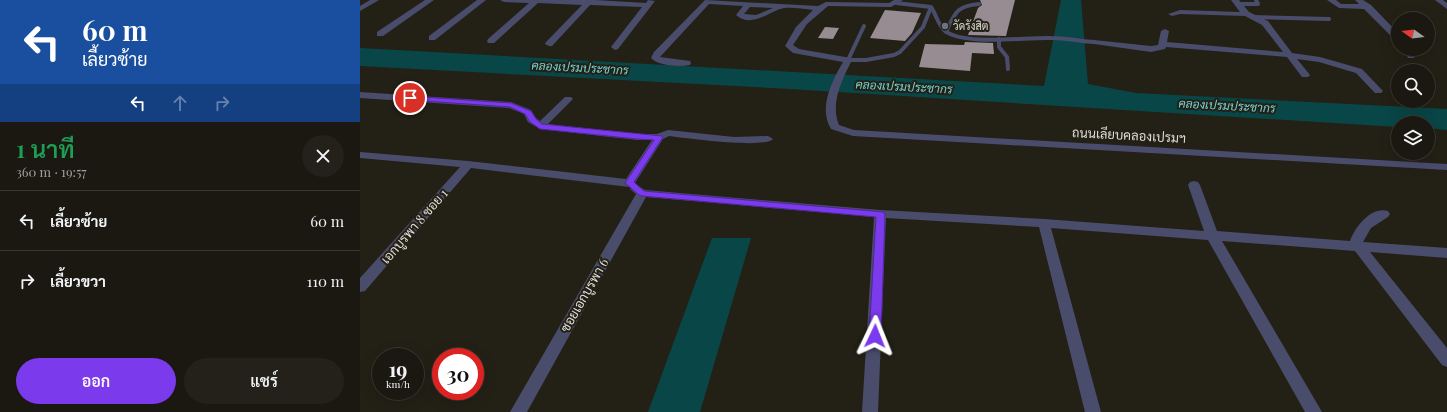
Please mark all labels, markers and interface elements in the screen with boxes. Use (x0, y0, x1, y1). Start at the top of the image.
text: 60 m (82, 11, 148, 48)
north arrow (1391, 12, 1435, 56)
map controls (1391, 12, 1435, 160)
icon: left (16, 16, 68, 68)
place label: วัดรังสิต (953, 18, 989, 33)
marker: วัดรังสิต (940, 21, 950, 31)
text: เลี้ยวซ้าย (82, 47, 148, 71)
water label: คลองเปรมประชากร (531, 56, 630, 78)
button: search (1391, 64, 1435, 108)
water label: คลองเปรมประชากร (855, 75, 954, 97)
pin (393, 81, 427, 115)
icon: arrive (399, 87, 421, 109)
icon: left (127, 92, 149, 114)
icon: ahead (169, 92, 191, 114)
icon: right (211, 92, 233, 114)
water label: คลองเปรมประชากร (1178, 94, 1277, 116)
button: layers (1391, 116, 1435, 160)
street label: ถนนเลียบคลองเปรมฯ (1071, 123, 1187, 146)
text: 1 นาที (16, 132, 75, 164)
button: close (302, 135, 344, 177)
text: 360 m · 19:57 (16, 163, 87, 180)
street label: เอกบูรพา 8 ซอย 1 (376, 185, 452, 268)
icon: left (16, 210, 38, 232)
text: เลี้ยวซ้าย (50, 211, 107, 231)
text: 60 m (310, 211, 344, 231)
street label: ซอยเอกบูรพา 6 (556, 255, 613, 336)
icon: right (16, 270, 38, 292)
text: เลี้ยวขวา (50, 271, 106, 291)
text: 110 m (307, 271, 344, 291)
position arrow (854, 315, 896, 357)
speed limit sign: 30 (432, 348, 484, 400)
text: 19 (389, 355, 407, 382)
button: ออก (16, 358, 176, 404)
button: แชร์ (184, 358, 344, 404)
text: km/h (386, 377, 410, 391)

